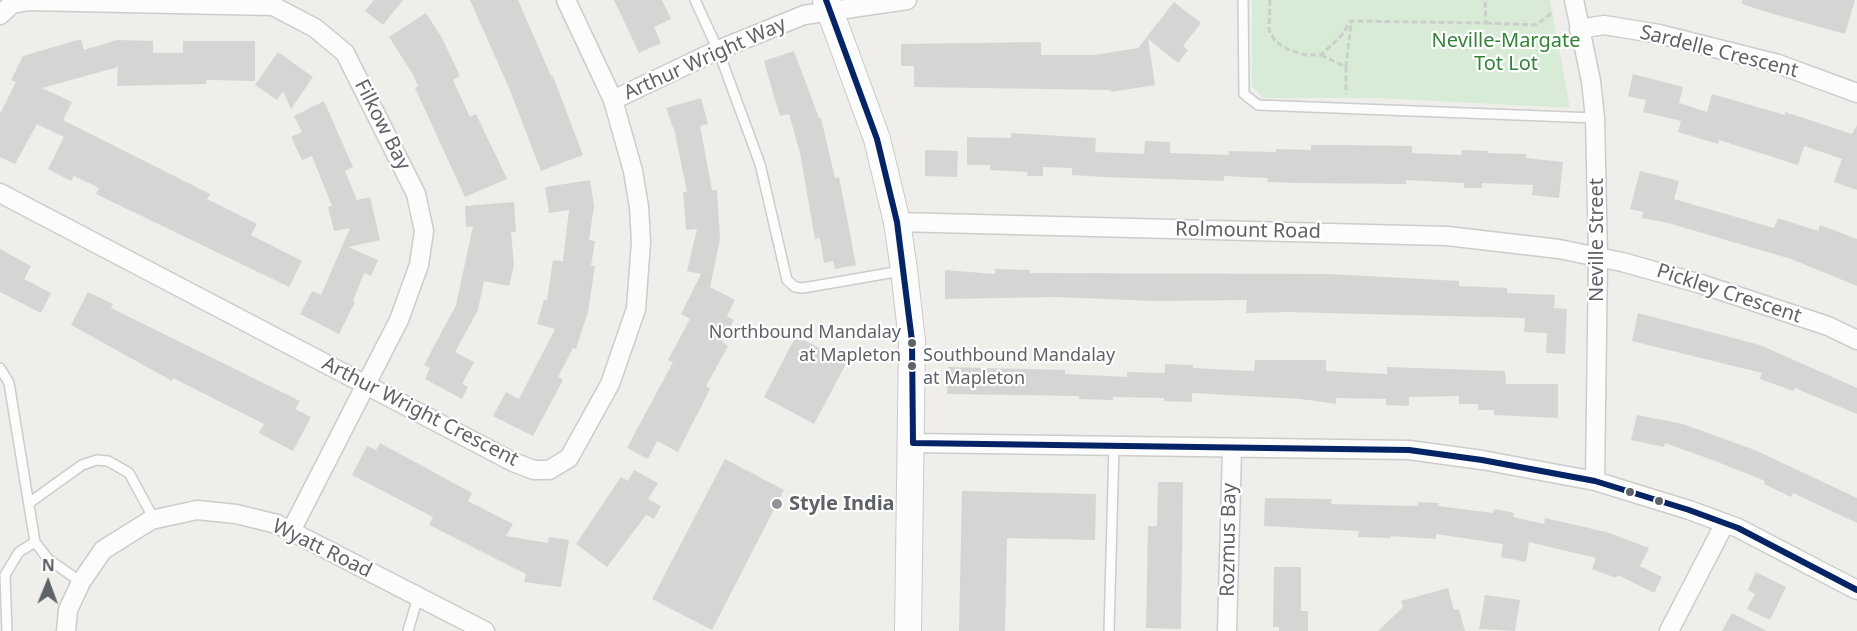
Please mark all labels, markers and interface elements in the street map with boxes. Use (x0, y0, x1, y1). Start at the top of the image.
street label: Arthur Wright Way (620, 12, 790, 106)
street label: Sardelle Crescent (1637, 21, 1801, 83)
park label: Neville-Margate Tot Lot (1432, 29, 1580, 76)
street label: Filkow Bay (349, 76, 415, 174)
street label: Neville Street (1585, 178, 1609, 302)
street label: Rolmount Road (1175, 218, 1321, 244)
street label: Pickley Crescent (1654, 259, 1804, 329)
place label: Northbound Mandalay at Mapleton (709, 322, 901, 364)
marker: Northbound Mandalay at Mapleton (906, 337, 918, 349)
place label: Southbound Mandalay at Mapleton (923, 345, 1115, 388)
street label: Arthur Wright Crescent (318, 352, 522, 472)
marker: Southbound Mandalay at Mapleton (906, 360, 918, 372)
street label: Rozmus Bay (1216, 483, 1242, 597)
unlabelled marker (1624, 486, 1636, 498)
place label: Style India (789, 492, 895, 516)
unlabelled marker (1653, 495, 1665, 507)
marker: Style India (770, 497, 784, 511)
street label: Wyatt Road (268, 515, 376, 583)
north arrow (18, 553, 78, 613)
text: N (42, 554, 55, 576)

